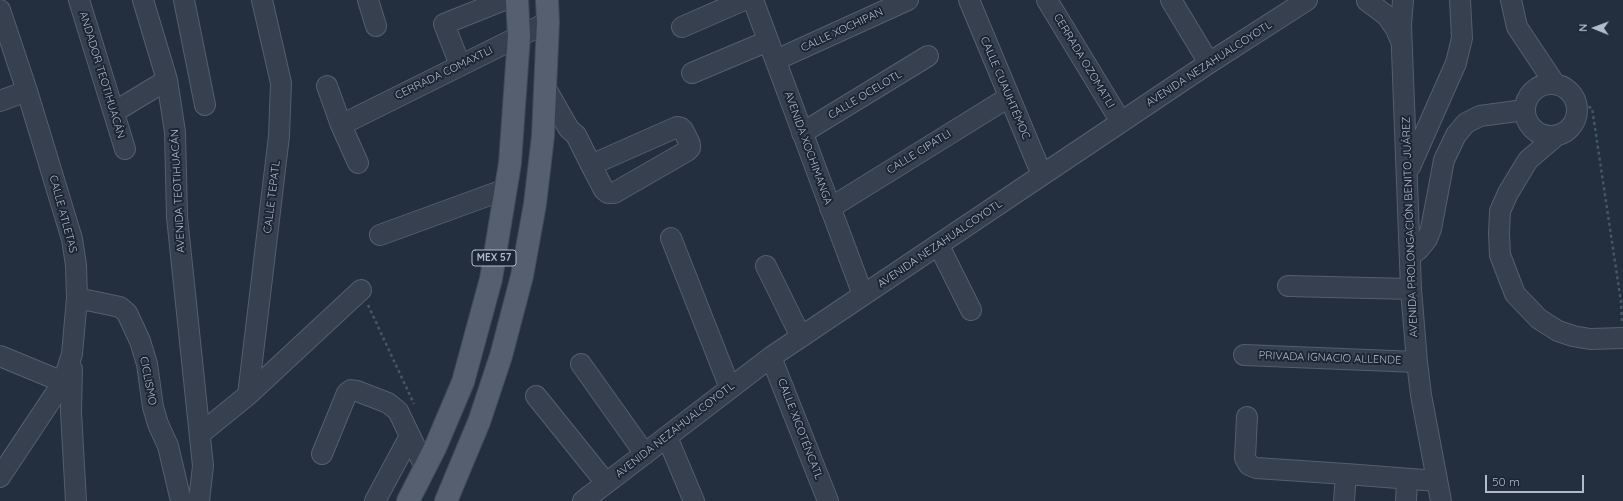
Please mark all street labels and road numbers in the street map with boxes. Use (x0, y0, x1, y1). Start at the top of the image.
street label: CALLE XOCHIPAN (799, 5, 885, 55)
street label: ANDADOR TEOTIHUACÁN (76, 10, 128, 140)
street label: CERRADA OZOMATLI (1051, 11, 1117, 111)
street label: AVENIDA NEZAHUALCOYOTL (1144, 18, 1274, 110)
street label: CALLE CUAUHTÉMOC (977, 35, 1033, 141)
street label: CERRADA COMAXTLI (393, 44, 495, 102)
street label: CALLE OCELOTL (826, 68, 904, 122)
street label: AVENIDA XOCHIMANGA (781, 89, 835, 207)
street label: AVENIDA PROLONGACIÓN BENITO JUÁREZ (1400, 116, 1420, 338)
street label: CALLE CIPATLI (884, 127, 954, 177)
street label: AVENIDA TEOTIHUACÁN (168, 129, 188, 253)
street label: CALLE TEPATL (261, 160, 283, 234)
street label: CALLE ATLETAS (46, 174, 80, 254)
street label: AVENIDA NEZAHUALCOYOTL (875, 197, 1005, 291)
road number: MEX 57 (472, 250, 516, 266)
street label: PRIVADA IGNACIO ALLENDE (1258, 349, 1402, 367)
street label: CICLISMO (137, 355, 159, 407)
street label: CALLE XICOTÉNCATL (775, 377, 825, 481)
street label: AVENIDA NEZAHUALCOYOTL (613, 379, 737, 481)

